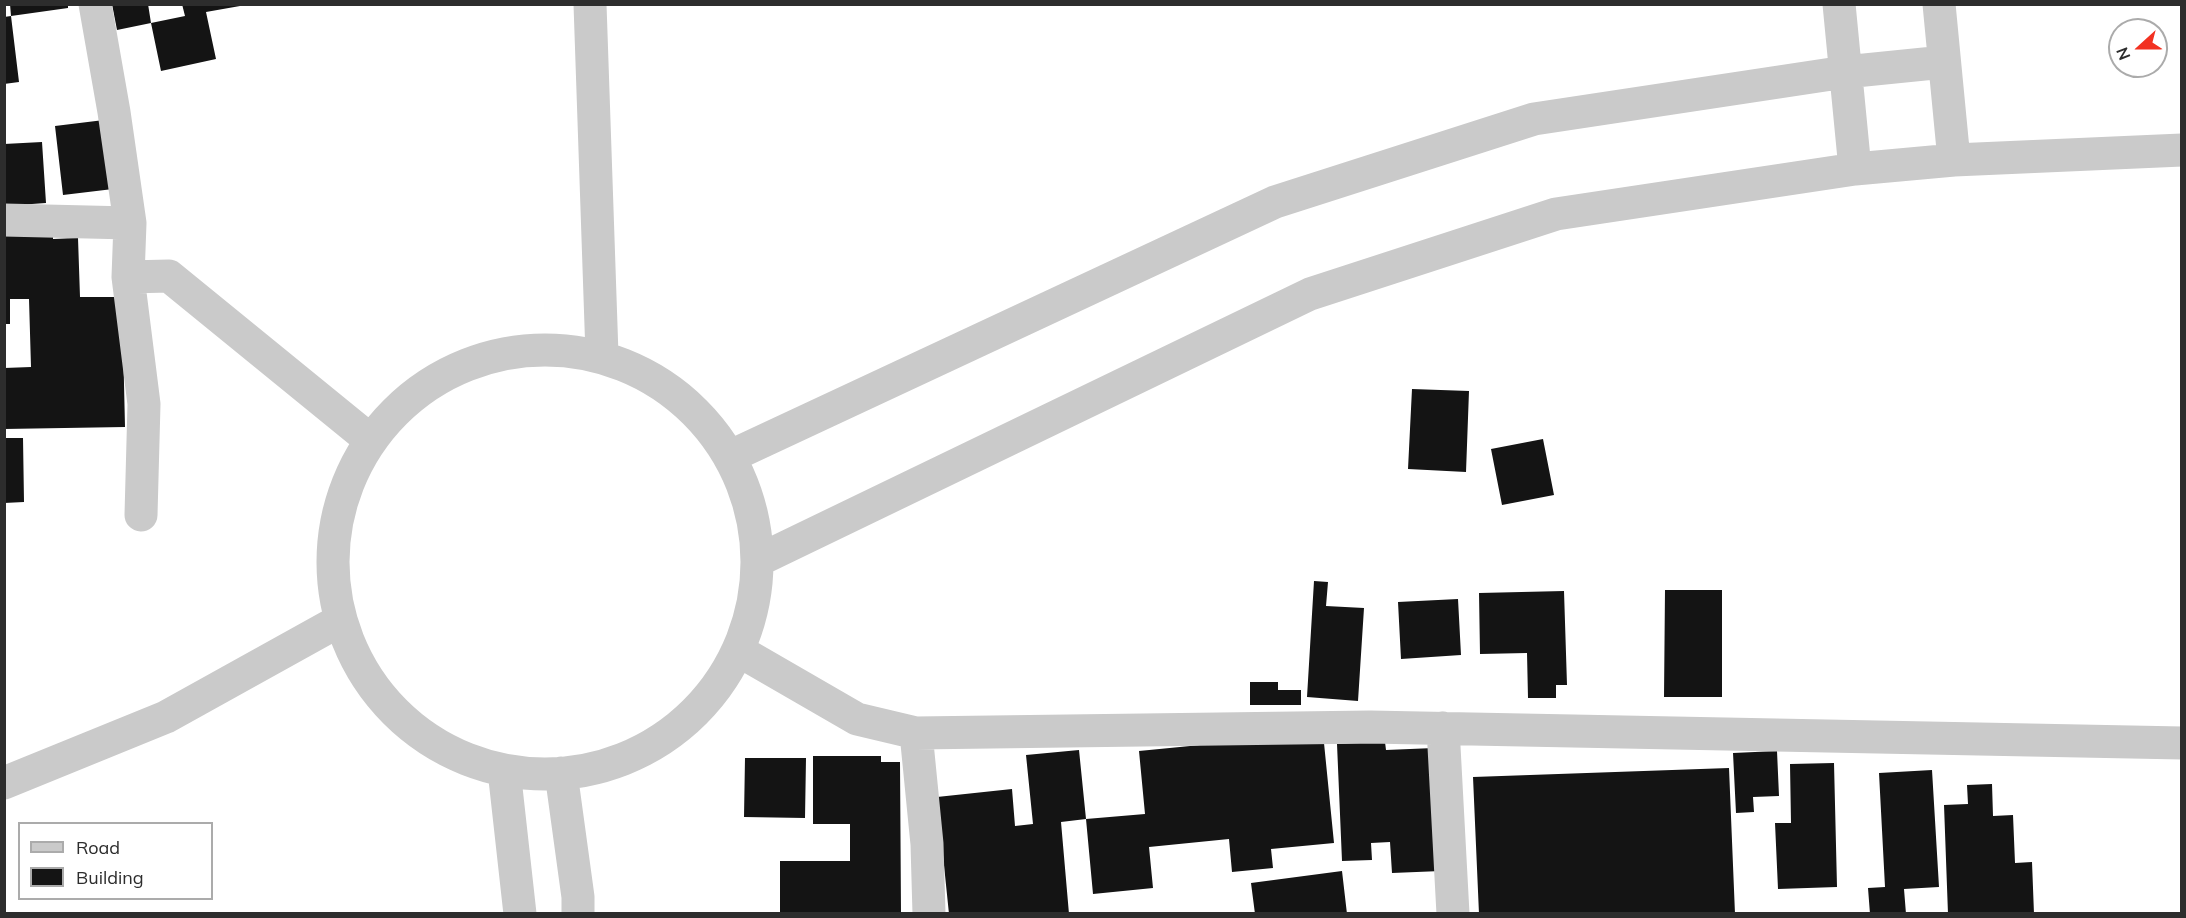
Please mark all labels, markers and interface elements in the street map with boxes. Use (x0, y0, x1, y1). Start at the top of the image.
north arrow (2108, 18, 2168, 78)
text: N (2112, 45, 2135, 63)
legend (18, 822, 213, 900)
text: Road (76, 836, 120, 859)
text: Building (76, 866, 144, 889)

